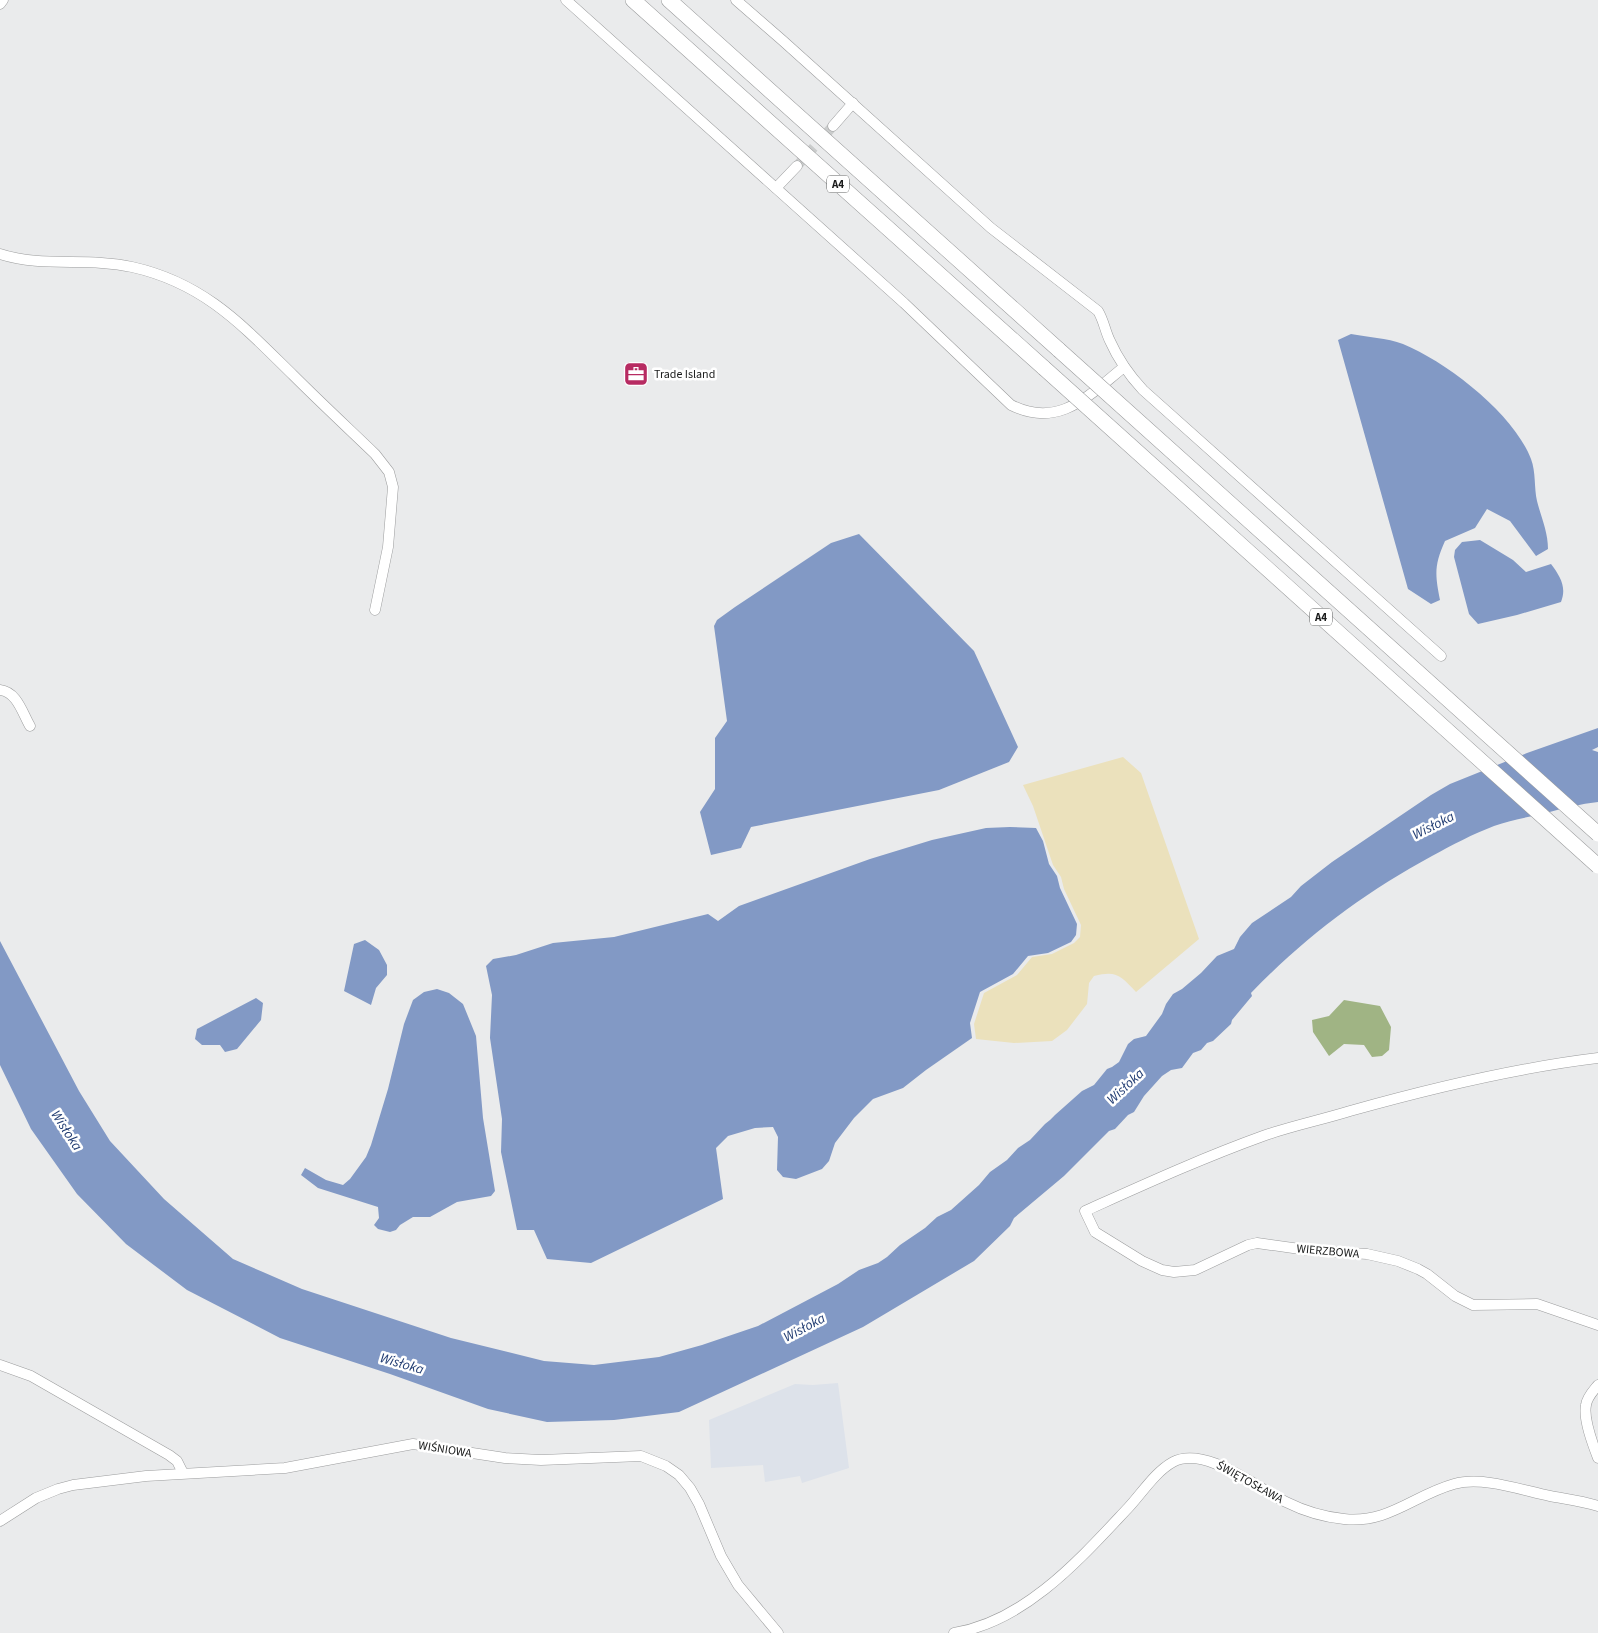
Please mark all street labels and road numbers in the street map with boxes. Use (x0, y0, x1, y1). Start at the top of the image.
road number: A4 (827, 175, 849, 192)
road number: A4 (1310, 608, 1332, 626)
street label: WIERZBOWA (1296, 1240, 1361, 1263)
street label: WIŚNIOWA (417, 1437, 473, 1462)
street label: ŚWIĘTOSŁAWA (1213, 1457, 1287, 1508)

